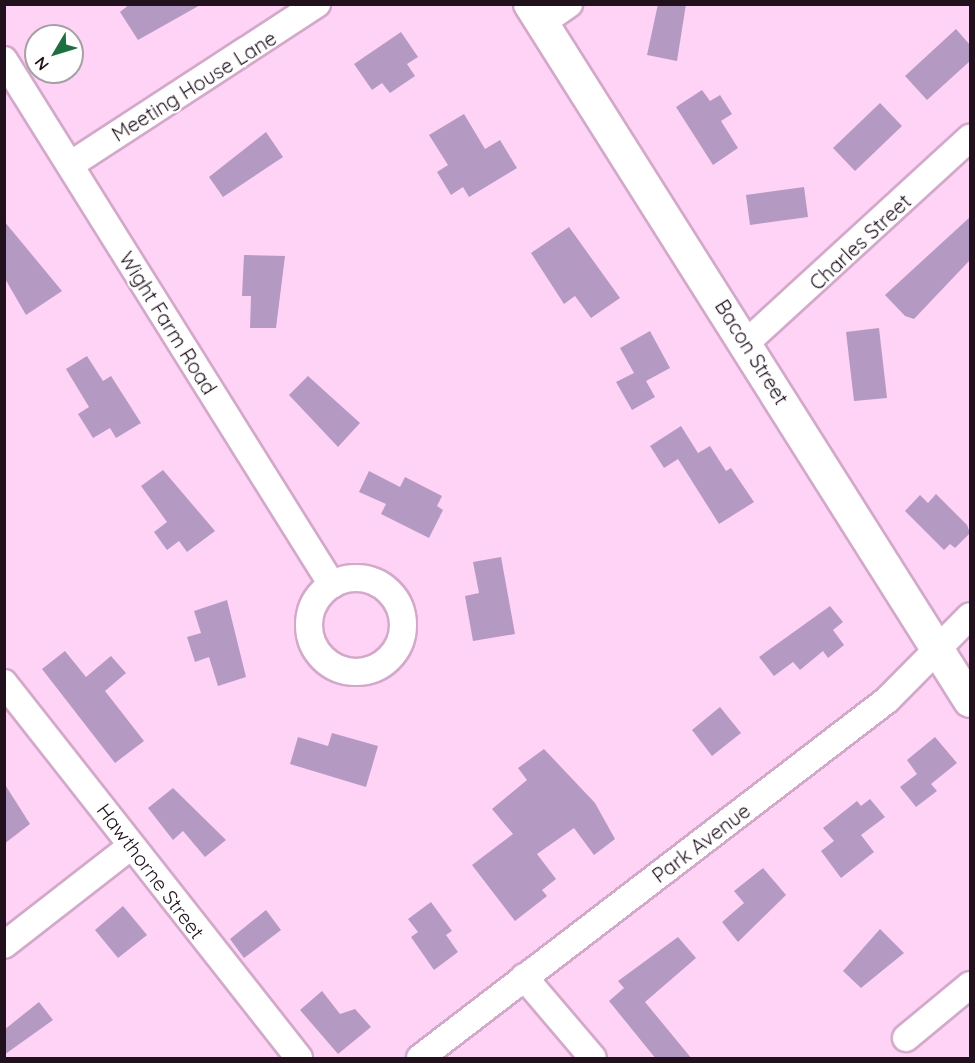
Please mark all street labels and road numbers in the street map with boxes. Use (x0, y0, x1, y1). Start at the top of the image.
street label: Meeting House Lane (107, 26, 281, 146)
street label: Charles Street (804, 189, 916, 295)
street label: Wight Farm Road (114, 247, 222, 399)
street label: Bacon Street (710, 295, 794, 409)
street label: Park Avenue (647, 798, 755, 888)
street label: Hawthorne Street (92, 799, 210, 943)

